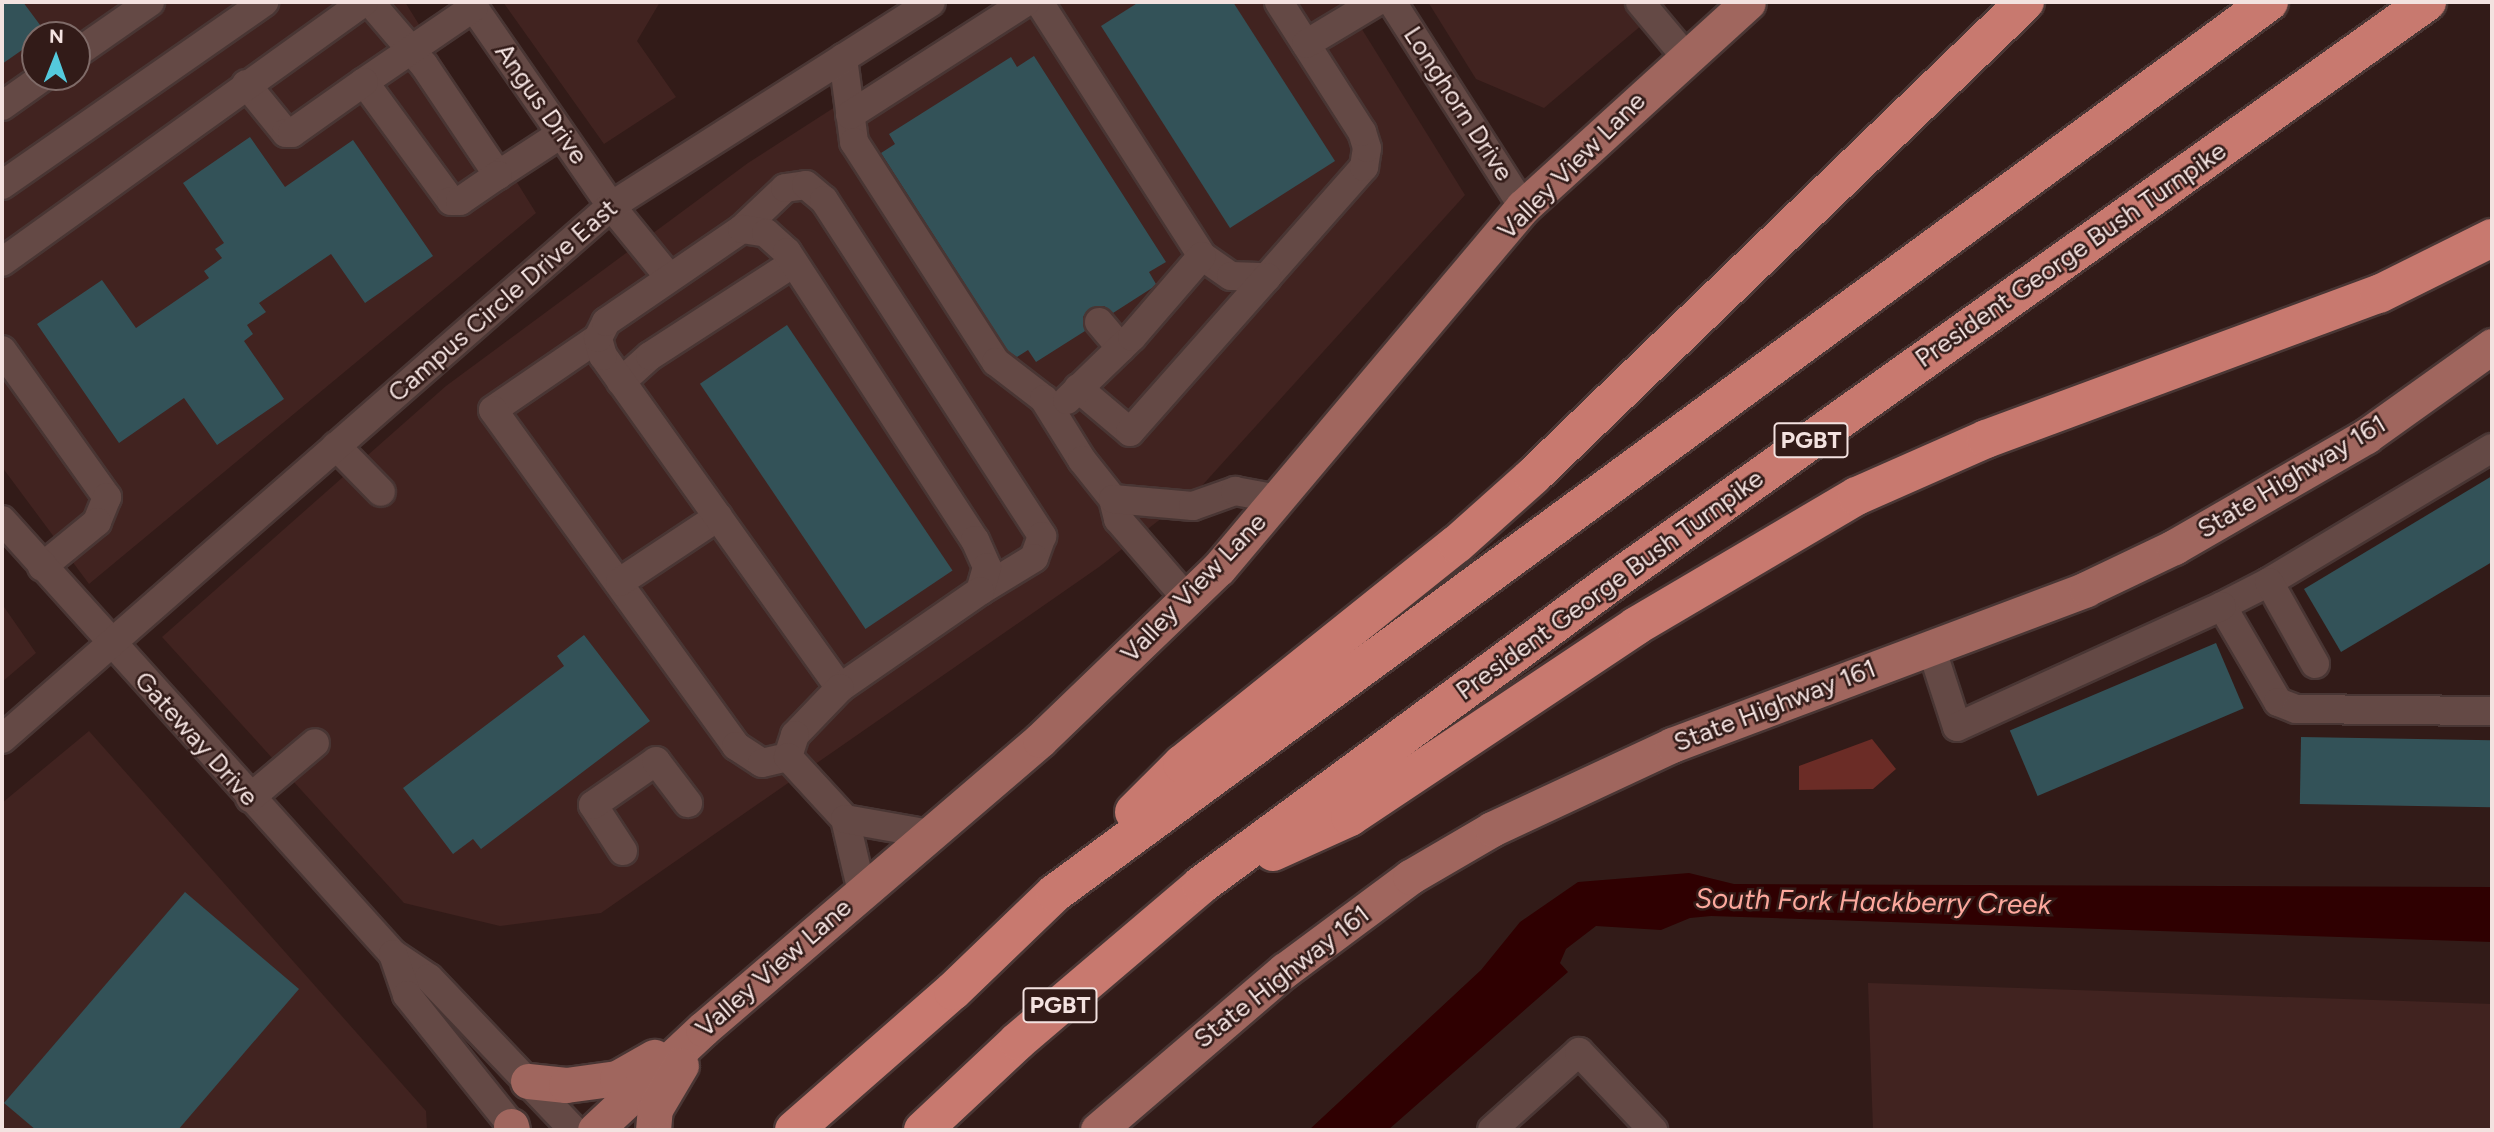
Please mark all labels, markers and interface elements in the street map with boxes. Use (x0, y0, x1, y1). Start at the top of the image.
north arrow (21, 21, 91, 91)
street label: Longhorn Drive (1396, 21, 1520, 187)
text: N (49, 25, 64, 48)
street label: Angus Drive (488, 37, 594, 171)
street label: Valley View Lane (1492, 86, 1652, 246)
street label: President George Bush Turnpike (1910, 135, 2232, 375)
street label: Campus Circle Drive East (382, 193, 624, 409)
street label: State Highway 161 (2192, 409, 2392, 545)
road number: PGBT (1772, 419, 1850, 460)
street label: President George Bush Turnpike (1450, 463, 1770, 707)
street label: Valley View Lane (1115, 507, 1273, 669)
street label: State Highway 161 (1670, 653, 1880, 759)
street label: Gateway Drive (128, 665, 264, 813)
water label: South Fork Hackberry Creek (1695, 881, 2051, 921)
street label: Valley View Lane (690, 892, 858, 1044)
street label: State Highway 161 (1188, 899, 1376, 1055)
road number: PGBT (1021, 985, 1098, 1026)

